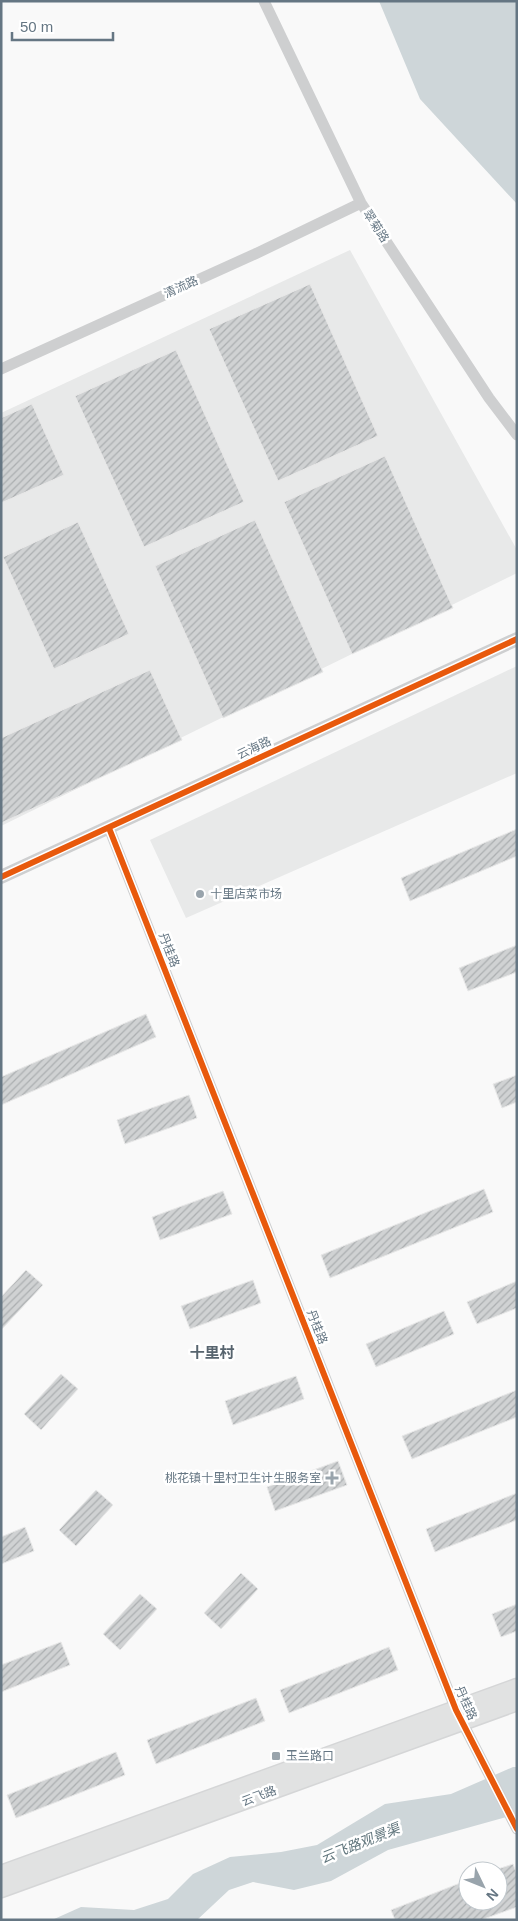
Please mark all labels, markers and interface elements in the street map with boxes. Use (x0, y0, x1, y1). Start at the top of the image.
scale bar (12, 10, 114, 42)
text: 50 m (20, 18, 53, 35)
street label: 翠菊路 (360, 207, 392, 245)
street label: 清流路 (162, 273, 200, 301)
street label: 云海路 (235, 734, 273, 762)
place label: 十里店菜市场 (210, 887, 282, 901)
marker: 十里店菜市场 (194, 888, 206, 900)
street label: 丹桂路 (156, 931, 182, 969)
street label: 丹桂路 (304, 1308, 330, 1346)
district label: 十里村 (189, 1344, 235, 1361)
place label: 桃花镇十里村卫生计生服务室 (165, 1471, 321, 1485)
marker: 桃花镇十里村卫生计生服务室 (325, 1471, 339, 1485)
street label: 丹桂路 (452, 1684, 480, 1722)
place label: 玉兰路口 (286, 1749, 334, 1763)
marker: 玉兰路口 (270, 1750, 282, 1762)
street label: 云飞路 (240, 1783, 278, 1809)
water label: 云飞路观景渠 (318, 1819, 404, 1866)
north arrow (458, 1861, 508, 1911)
text: N (483, 1886, 502, 1904)

